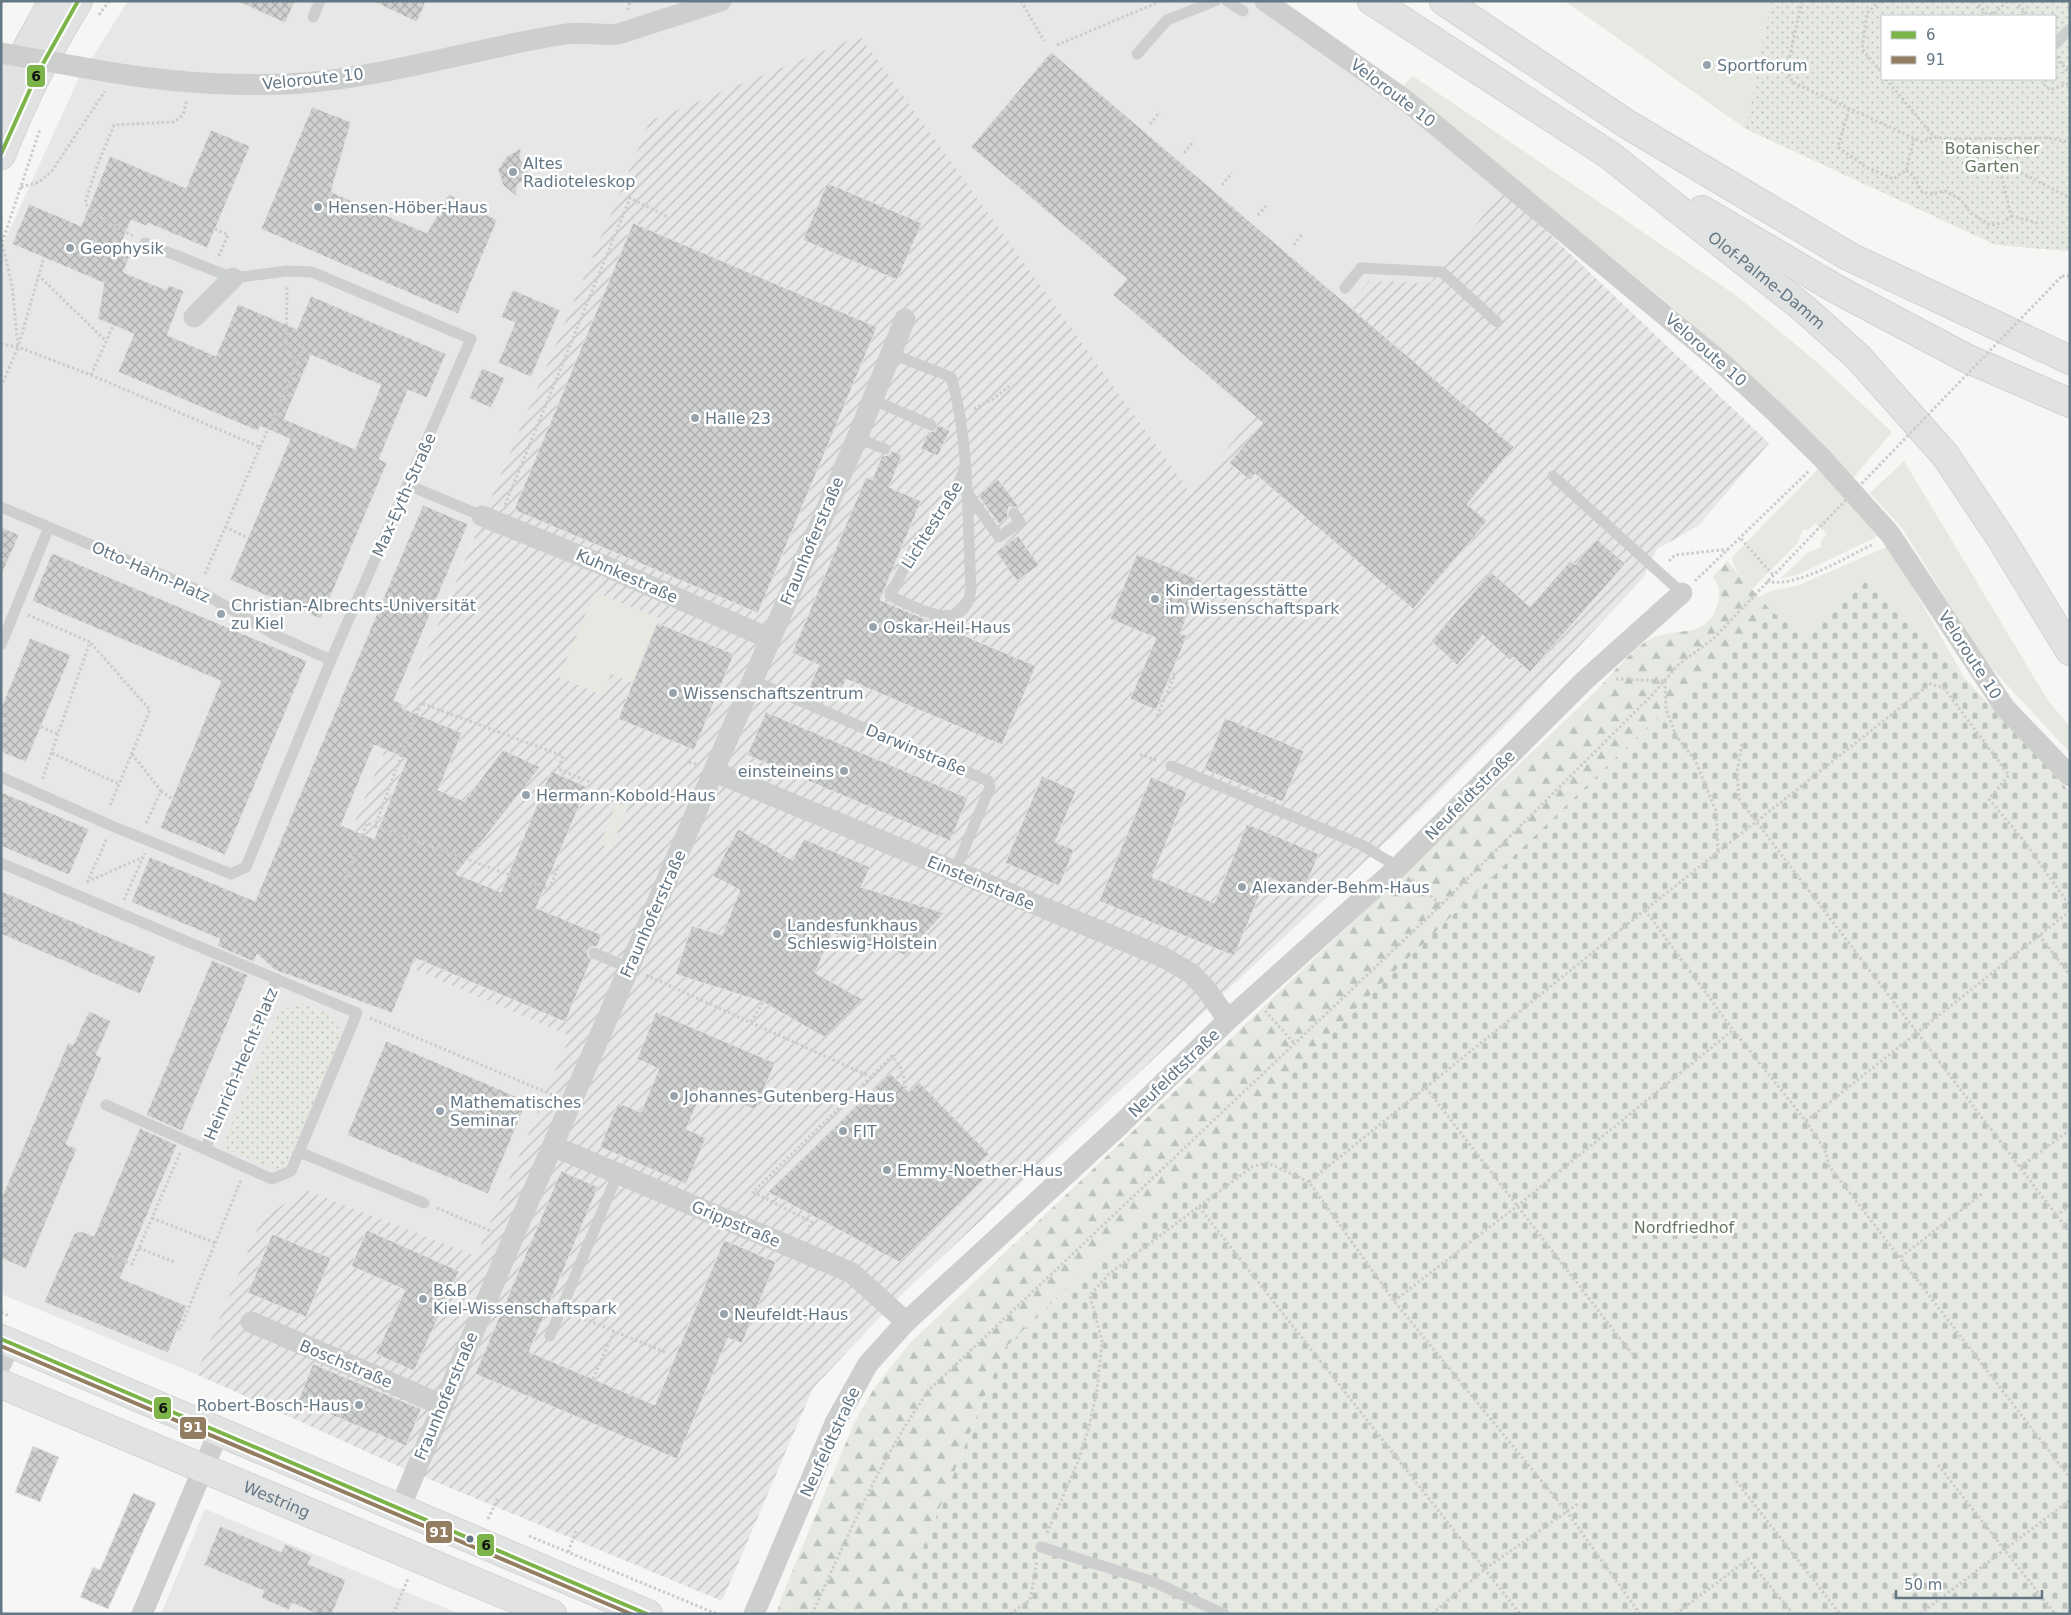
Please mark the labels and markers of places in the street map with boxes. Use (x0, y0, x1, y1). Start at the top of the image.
place label: Sportforum (1717, 56, 1808, 75)
marker: Sportforum (1701, 59, 1713, 71)
place label: Altes Radioteleskop (523, 154, 635, 191)
marker: Altes Radioteleskop (507, 166, 519, 178)
place label: Hensen-Höber-Haus (328, 198, 488, 217)
marker: Hensen-Höber-Haus (312, 201, 324, 213)
place label: Geophysik (80, 239, 165, 258)
marker: Geophysik (64, 242, 76, 254)
place label: Halle 23 (705, 409, 771, 428)
marker: Halle 23 (689, 412, 701, 424)
place label: Kindertagesstätte im Wissenschaftspark (1165, 581, 1340, 618)
marker: Kindertagesstätte im Wissenschaftspark (1149, 593, 1161, 605)
place label: Christian-Albrechts-Universität zu Kiel (231, 596, 476, 633)
marker: Christian-Albrechts-Universität zu Kiel (215, 608, 227, 620)
place label: Oskar-Heil-Haus (883, 618, 1011, 637)
marker: Oskar-Heil-Haus (867, 621, 879, 633)
place label: Wissenschaftszentrum (683, 684, 864, 703)
marker: Wissenschaftszentrum (667, 687, 679, 699)
place label: einsteineins (738, 762, 834, 781)
marker: einsteineins (838, 765, 850, 777)
place label: Hermann-Kobold-Haus (536, 786, 716, 805)
marker: Hermann-Kobold-Haus (520, 789, 532, 801)
place label: Alexander-Behm-Haus (1252, 878, 1430, 897)
marker: Alexander-Behm-Haus (1236, 881, 1248, 893)
place label: Landesfunkhaus Schleswig-Holstein (787, 916, 937, 953)
marker: Landesfunkhaus Schleswig-Holstein (771, 928, 783, 940)
place label: Johannes-Gutenberg-Haus (683, 1087, 895, 1106)
marker: Johannes-Gutenberg-Haus (668, 1090, 680, 1102)
place label: Mathematisches Seminar (450, 1093, 581, 1130)
marker: Mathematisches Seminar (434, 1105, 446, 1117)
place label: FIT (853, 1122, 877, 1141)
marker: FIT (837, 1125, 849, 1137)
place label: Emmy-Noether-Haus (897, 1161, 1063, 1180)
marker: Emmy-Noether-Haus (881, 1164, 893, 1176)
place label: B&B Kiel-Wissenschaftspark (433, 1281, 618, 1318)
marker: B&B Kiel-Wissenschaftspark (417, 1293, 429, 1305)
place label: Neufeldt-Haus (734, 1305, 848, 1324)
marker: Neufeldt-Haus (718, 1308, 730, 1320)
place label: Robert-Bosch-Haus (197, 1396, 349, 1415)
marker: Robert-Bosch-Haus (353, 1399, 365, 1411)
unlabelled marker (465, 1534, 475, 1544)

